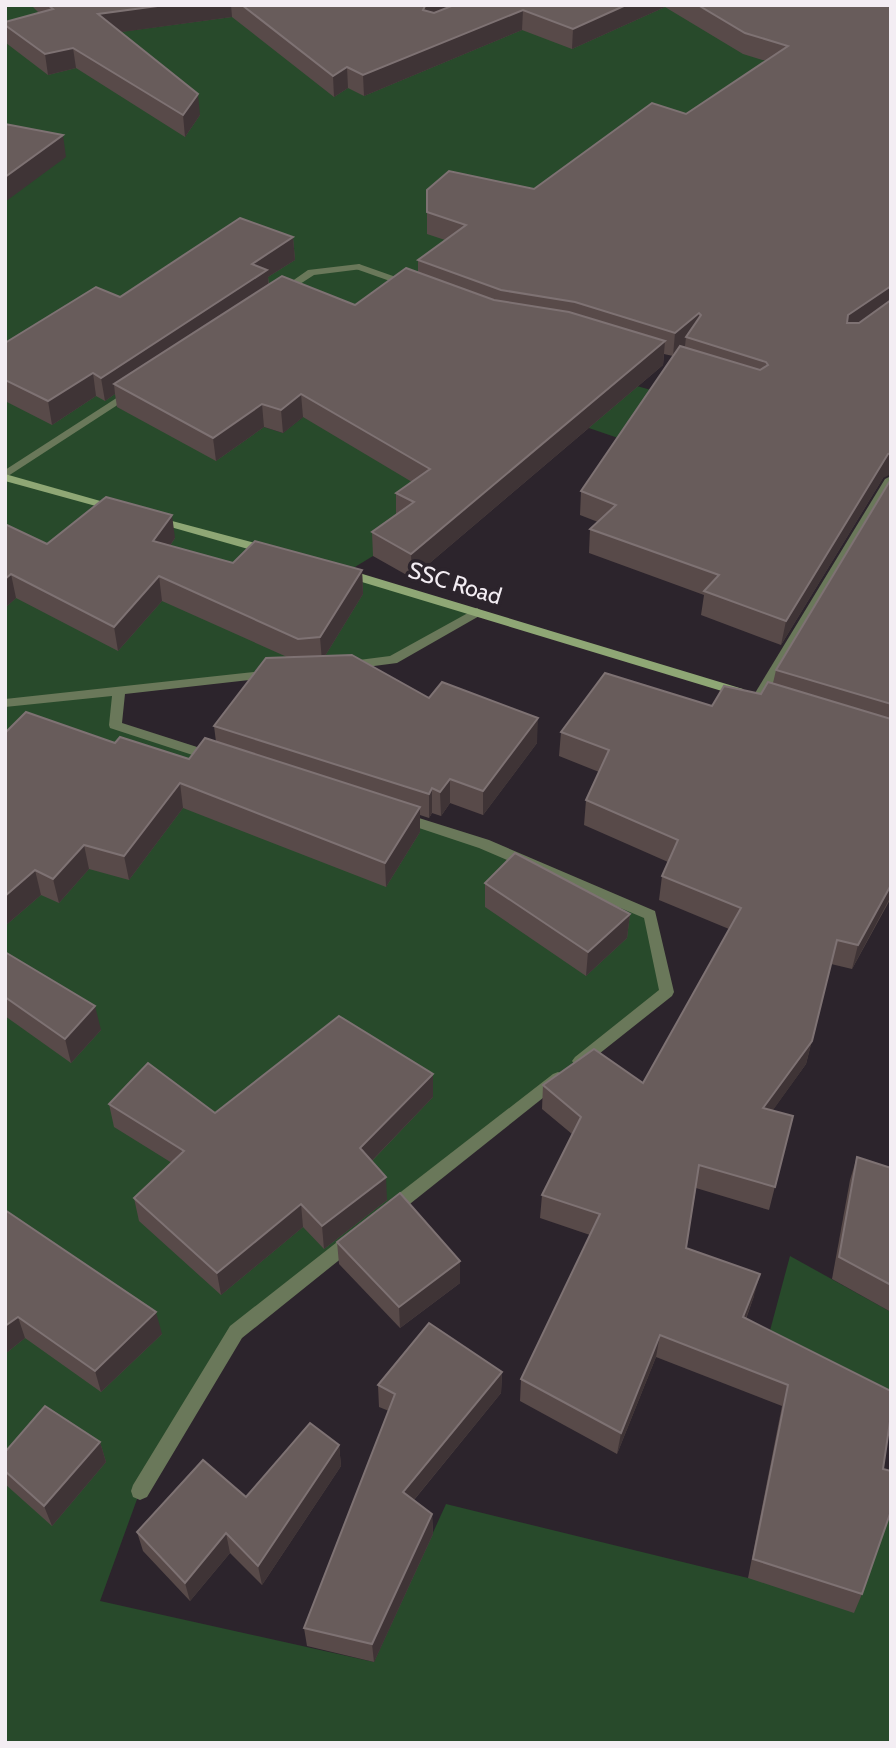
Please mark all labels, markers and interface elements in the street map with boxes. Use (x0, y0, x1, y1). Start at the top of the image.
street label: SSC Road (405, 556, 505, 610)

